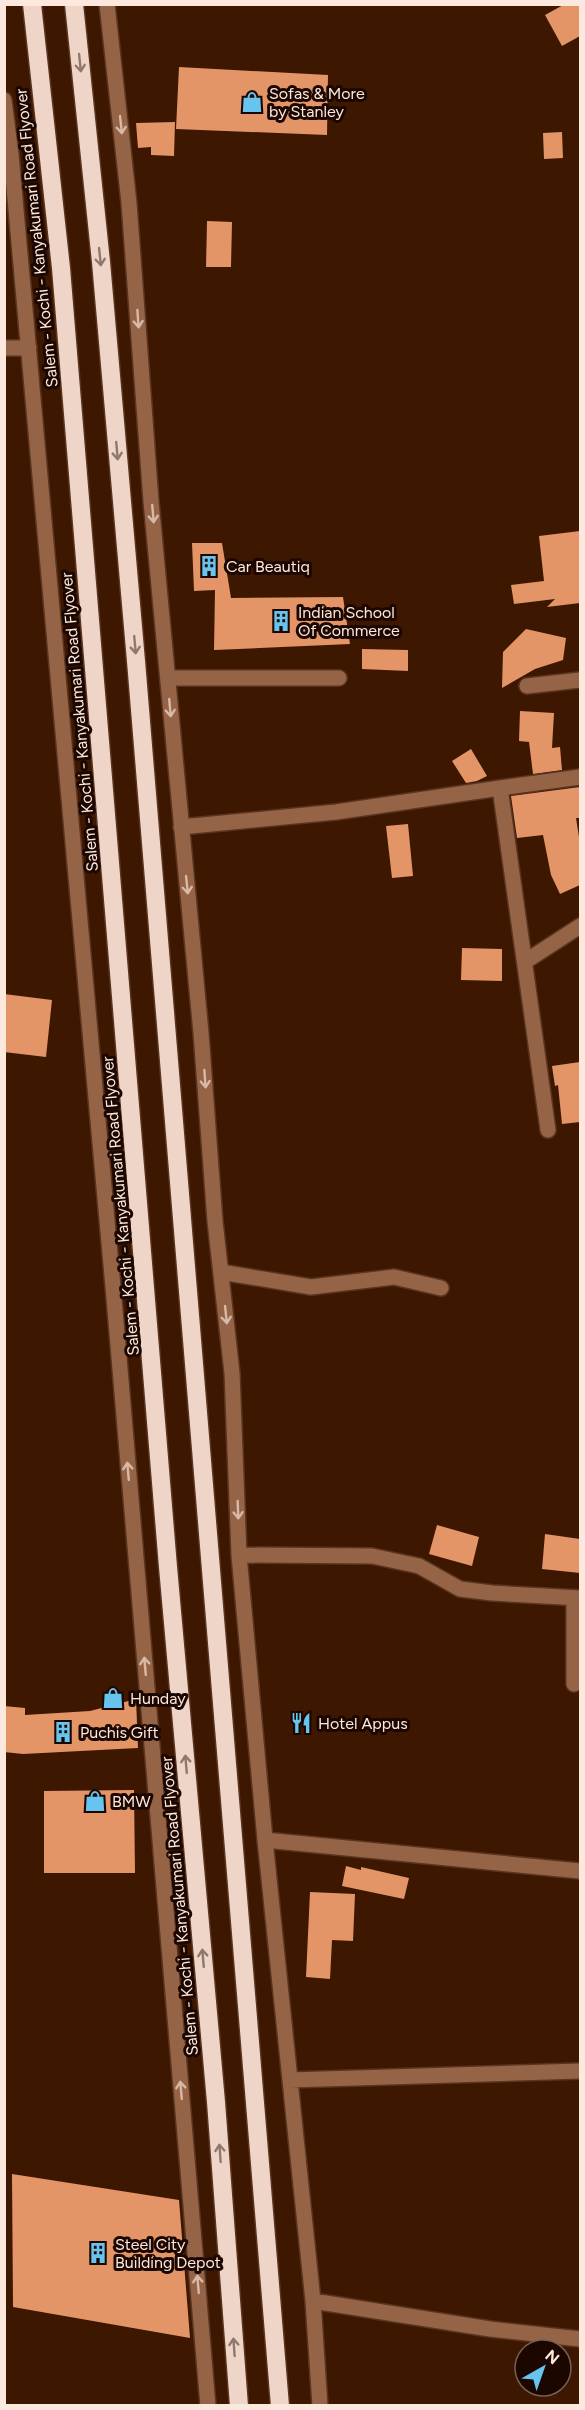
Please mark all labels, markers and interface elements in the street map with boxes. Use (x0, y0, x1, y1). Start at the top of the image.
one-way arrow (75, 52, 86, 72)
place label: Sofas & More by Stanley (269, 84, 365, 121)
street label: Salem - Kochi - Kanyakumari Road Flyover (11, 87, 62, 388)
shop icon: Sofas & More by Stanley (240, 90, 264, 114)
one-way arrow (116, 115, 127, 135)
one-way arrow (95, 246, 106, 266)
one-way arrow (132, 309, 143, 329)
one-way arrow (112, 440, 123, 460)
one-way arrow (147, 503, 158, 523)
building icon: Car Beautiq (197, 554, 221, 578)
place label: Car Beautiq (226, 557, 310, 576)
street label: Salem - Kochi - Kanyakumari Road Flyover (57, 571, 102, 872)
place label: Indian School Of Commerce (298, 603, 400, 640)
building icon: Indian School Of Commerce (269, 609, 293, 633)
one-way arrow (129, 635, 140, 655)
one-way arrow (165, 698, 176, 718)
one-way arrow (182, 874, 193, 894)
street label: Salem - Kochi - Kanyakumari Road Flyover (98, 1055, 143, 1356)
one-way arrow (199, 1069, 210, 1088)
one-way arrow (220, 1305, 231, 1324)
one-way arrow (123, 1462, 134, 1482)
one-way arrow (232, 1499, 243, 1519)
one-way arrow (139, 1656, 150, 1676)
shop icon: Hunday (101, 1686, 125, 1710)
place label: Hunday (130, 1689, 186, 1708)
restaurant icon: Hotel Appus (289, 1711, 313, 1735)
place label: Hotel Appus (318, 1714, 408, 1733)
building icon: Puchis Gift (51, 1720, 75, 1744)
place label: Puchis Gift (80, 1723, 159, 1742)
street label: Salem - Kochi - Kanyakumari Road Flyover (157, 1755, 202, 2056)
one-way arrow (180, 1755, 191, 1775)
shop icon: BMW (83, 1789, 107, 1813)
place label: BMW (112, 1792, 151, 1811)
one-way arrow (197, 1949, 208, 1969)
one-way arrow (176, 2081, 187, 2101)
one-way arrow (214, 2143, 225, 2163)
place label: Steel City Building Depot (115, 2235, 221, 2272)
building icon: Steel City Building Depot (86, 2241, 110, 2265)
one-way arrow (192, 2275, 203, 2295)
one-way arrow (228, 2338, 239, 2358)
north arrow (513, 2338, 573, 2398)
text: N (541, 2346, 563, 2368)

